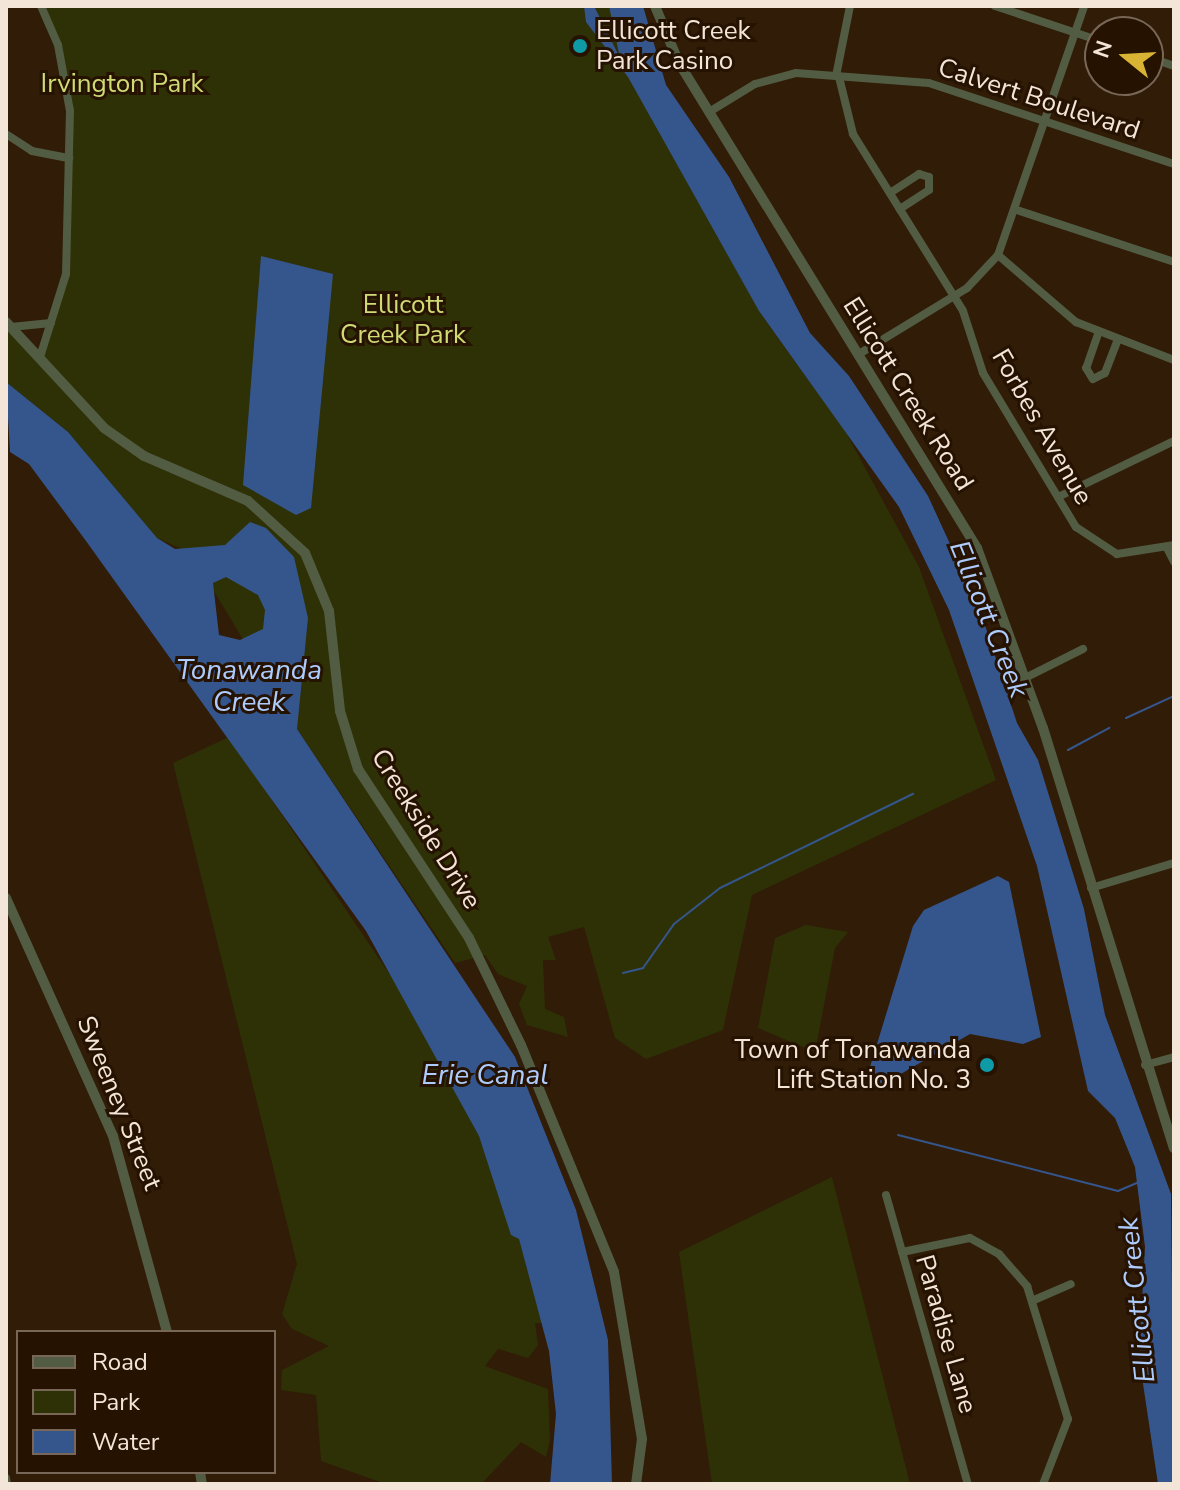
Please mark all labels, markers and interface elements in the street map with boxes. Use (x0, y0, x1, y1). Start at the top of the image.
place label: Ellicott Creek Park Casino (596, 15, 751, 76)
north arrow (1084, 16, 1164, 96)
marker: Ellicott Creek Park Casino (571, 37, 589, 55)
text: N (1086, 37, 1120, 62)
street label: Calvert Boulevard (934, 52, 1144, 146)
park label: Irvington Park (41, 68, 203, 100)
park label: Ellicott Creek Park (340, 289, 466, 350)
street label: Ellicott Creek Road (836, 292, 980, 496)
street label: Forbes Avenue (985, 344, 1099, 510)
water label: Ellicott Creek (942, 536, 1036, 702)
water label: Tonawanda Creek (176, 653, 322, 719)
street label: Creekside Drive (364, 743, 488, 915)
street label: Sweeney Street (70, 1012, 168, 1194)
place label: Town of Tonawanda Lift Station No. 3 (734, 1034, 971, 1096)
marker: Town of Tonawanda Lift Station No. 3 (978, 1056, 996, 1074)
water label: Erie Canal (421, 1058, 549, 1092)
water label: Ellicott Creek (1112, 1215, 1162, 1385)
street label: Paradise Lane (909, 1251, 983, 1417)
legend (16, 1330, 276, 1474)
text: Road (92, 1346, 148, 1378)
text: Park (92, 1386, 140, 1418)
text: Water (92, 1426, 159, 1458)

